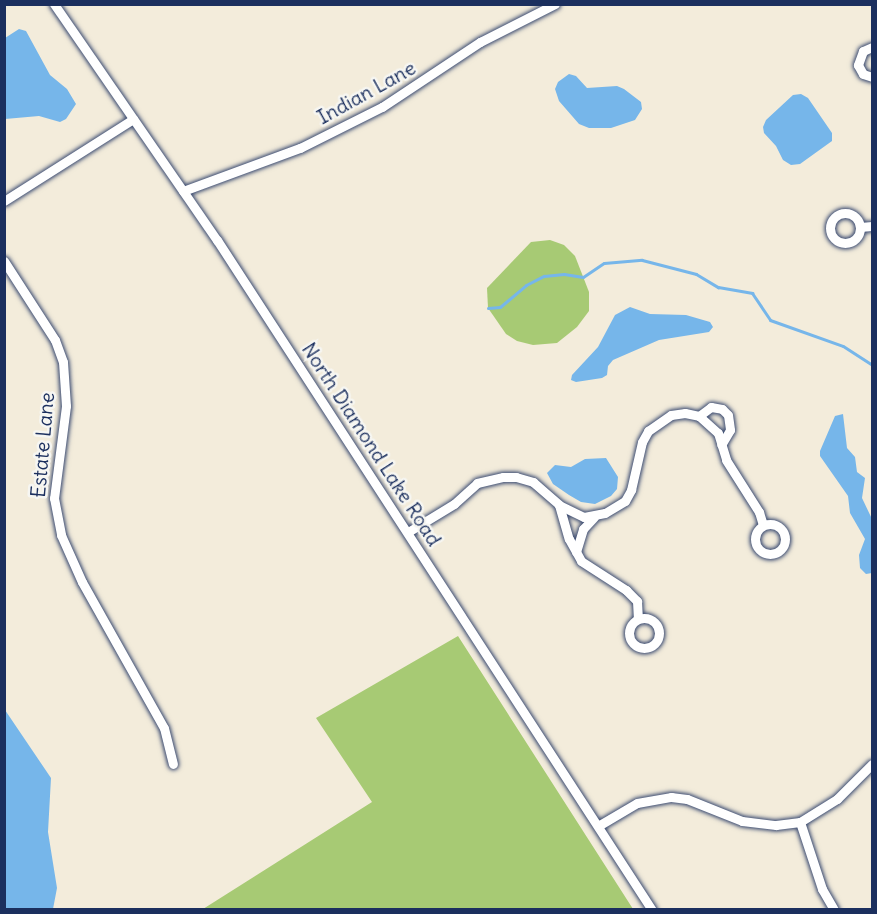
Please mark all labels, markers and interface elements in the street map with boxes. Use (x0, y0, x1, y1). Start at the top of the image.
street label: Indian Lane (313, 55, 419, 129)
street label: North Diamond Lake Road (297, 338, 447, 550)
street label: Estate Lane (25, 391, 59, 499)

